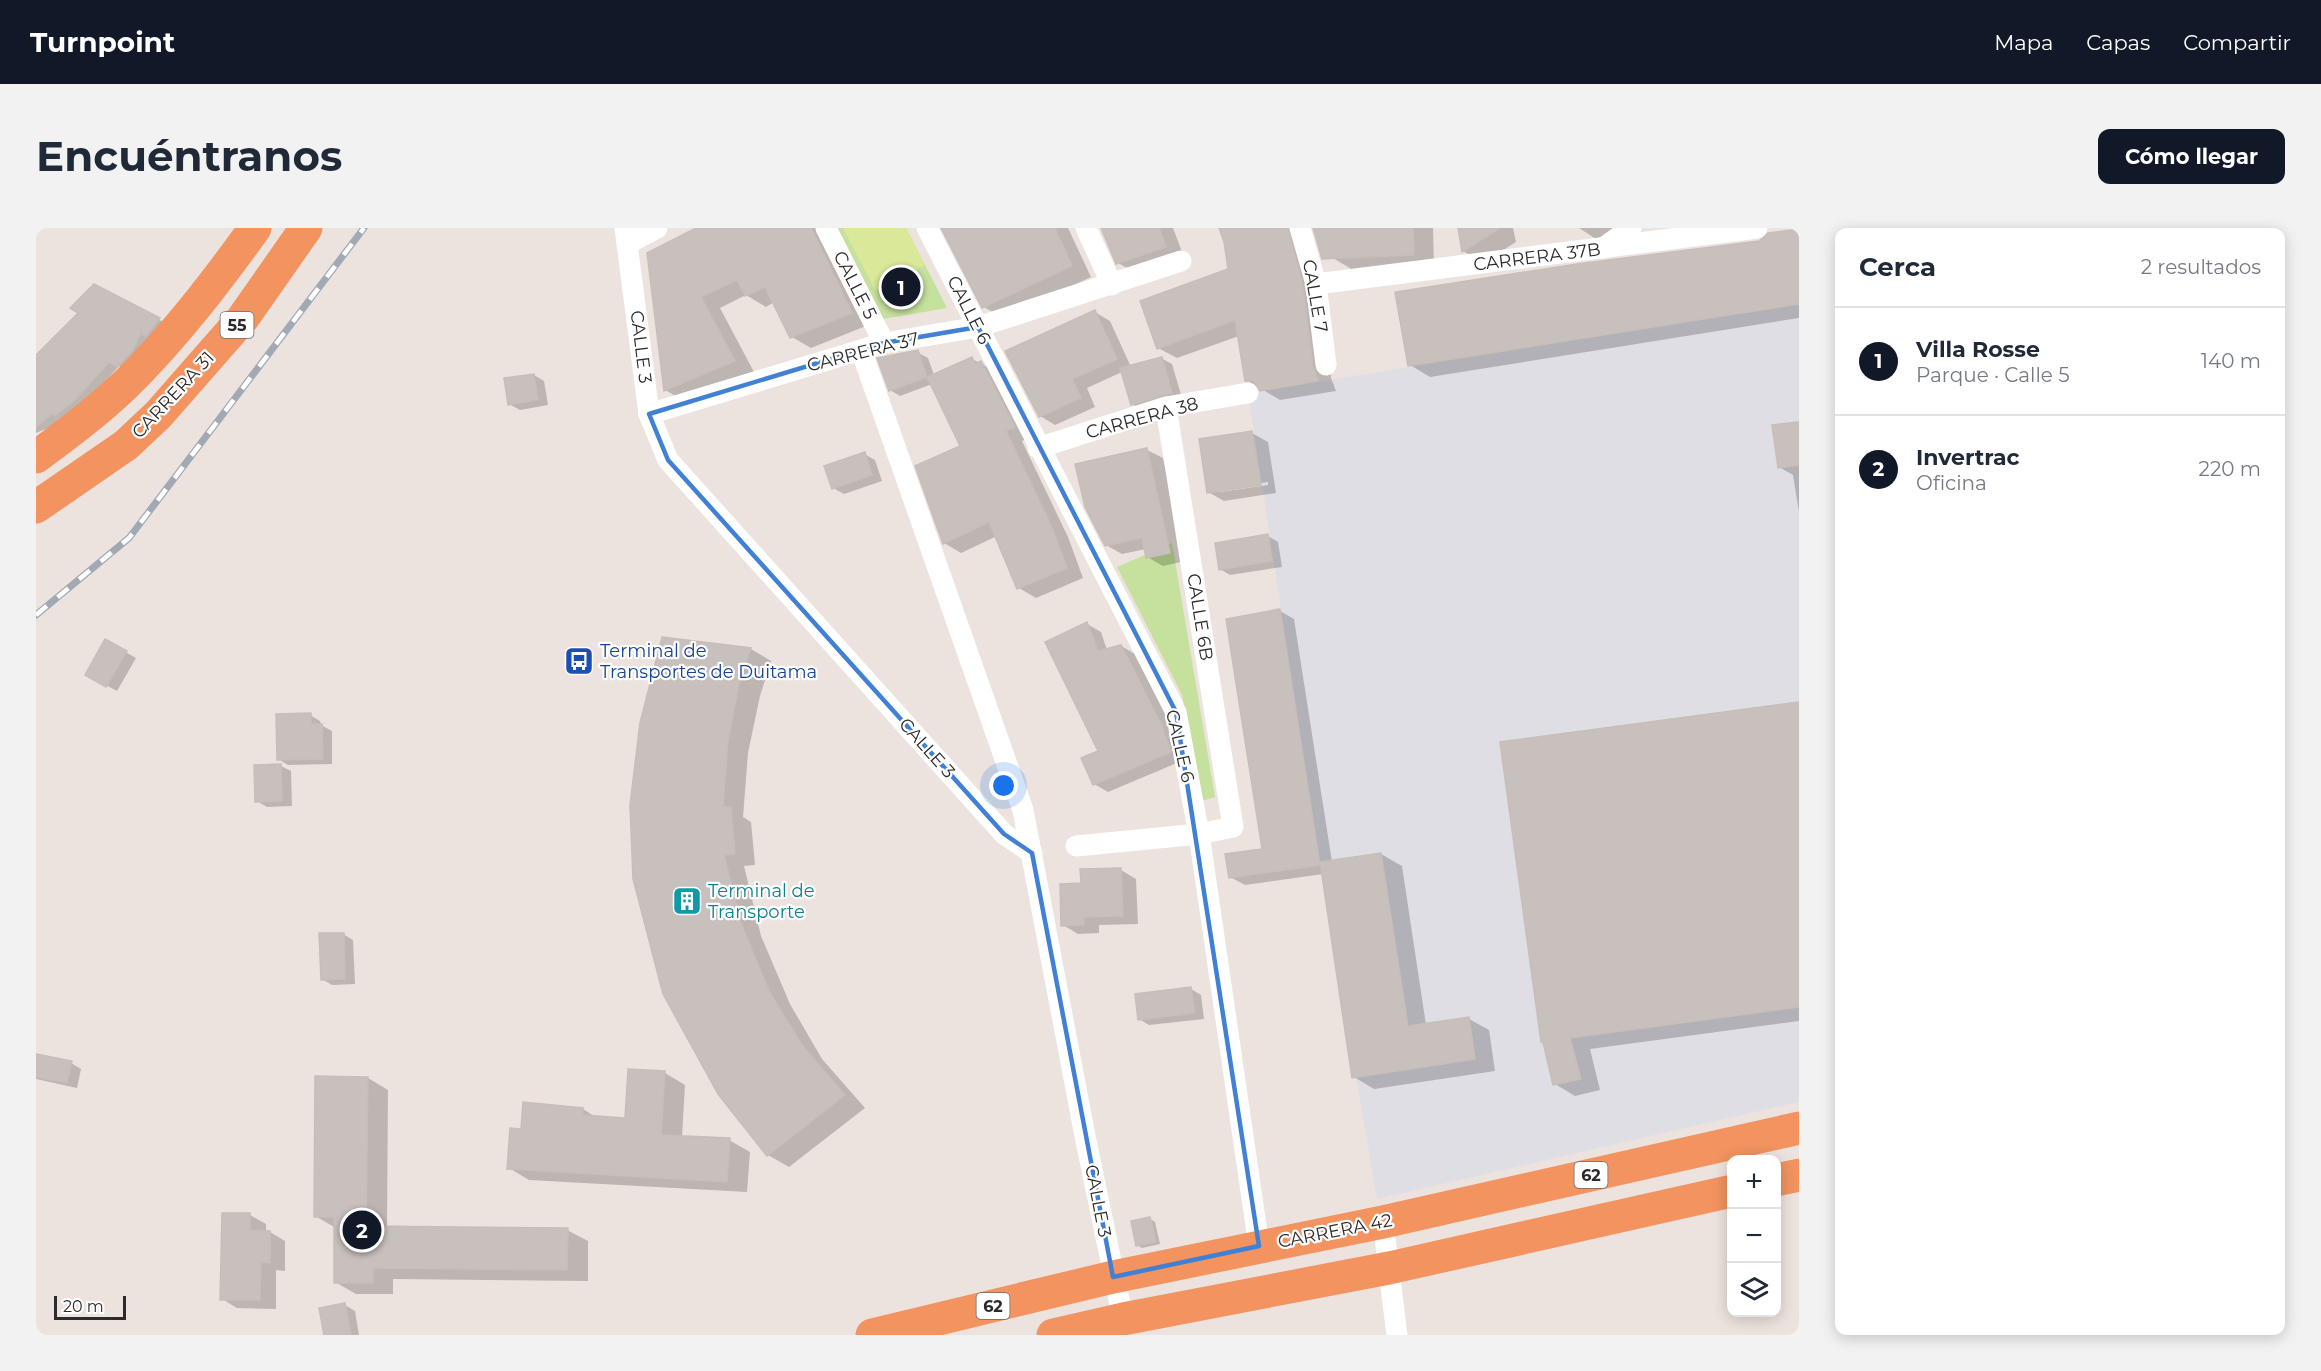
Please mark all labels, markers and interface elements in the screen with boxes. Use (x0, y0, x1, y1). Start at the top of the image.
text: Turnpoint (30, 25, 175, 59)
text: Mapa (1994, 30, 2053, 55)
text: Capas (2086, 30, 2150, 55)
text: Compartir (2183, 30, 2291, 55)
button: Cómo llegar (2098, 129, 2285, 184)
text: Encuéntranos (36, 130, 342, 182)
street label: CARRERA 37B (1472, 238, 1602, 276)
street label: CALLE 5 (829, 247, 881, 323)
text: Cerca (1859, 251, 1936, 283)
text: 2 resultados (2141, 255, 2261, 279)
street label: CALLE 7 (1298, 258, 1332, 334)
pin: 1 (882, 264, 920, 310)
street label: CALLE 6 (942, 272, 996, 348)
street label: CALLE 3 (626, 309, 656, 385)
road number: 55 (220, 312, 254, 338)
street label: CARRERA 37 (805, 327, 921, 377)
text: Villa Rosse (1916, 336, 2040, 363)
street label: CARRERA 31 (127, 347, 219, 443)
text: 1 (1875, 349, 1882, 373)
text: 140 m (2201, 349, 2261, 373)
text: Parque · Calle 5 (1916, 363, 2069, 387)
street label: CARRERA 38 (1083, 392, 1201, 444)
text: Invertrac (1916, 444, 2020, 471)
text: 2 (1873, 457, 1884, 481)
text: 220 m (2199, 457, 2261, 481)
text: Oficina (1916, 471, 1987, 495)
street label: CALLE 6B (1182, 572, 1218, 662)
place label: Terminal de Transportes de Duitama (600, 640, 817, 683)
bus stop icon: Terminal de Transportes de Duitama (563, 645, 595, 677)
street label: CALLE 6 (1161, 707, 1199, 785)
street label: CALLE 3 (894, 713, 960, 783)
your location (989, 771, 1018, 800)
place label: Terminal de Transporte (708, 880, 815, 923)
building icon: Terminal de Transporte (671, 885, 703, 917)
map controls (1727, 1155, 1781, 1317)
button: + (1727, 1155, 1781, 1209)
road number: 62 (1574, 1162, 1608, 1188)
street label: CALLE 3 (1080, 1163, 1116, 1239)
pin: 2 (342, 1208, 382, 1252)
street label: CARRERA 42 (1276, 1209, 1394, 1253)
button: − (1727, 1209, 1781, 1263)
button: layers (1727, 1263, 1781, 1317)
scale bar (54, 1293, 126, 1320)
road number: 62 (976, 1293, 1010, 1319)
text: 20 m (63, 1297, 104, 1316)

